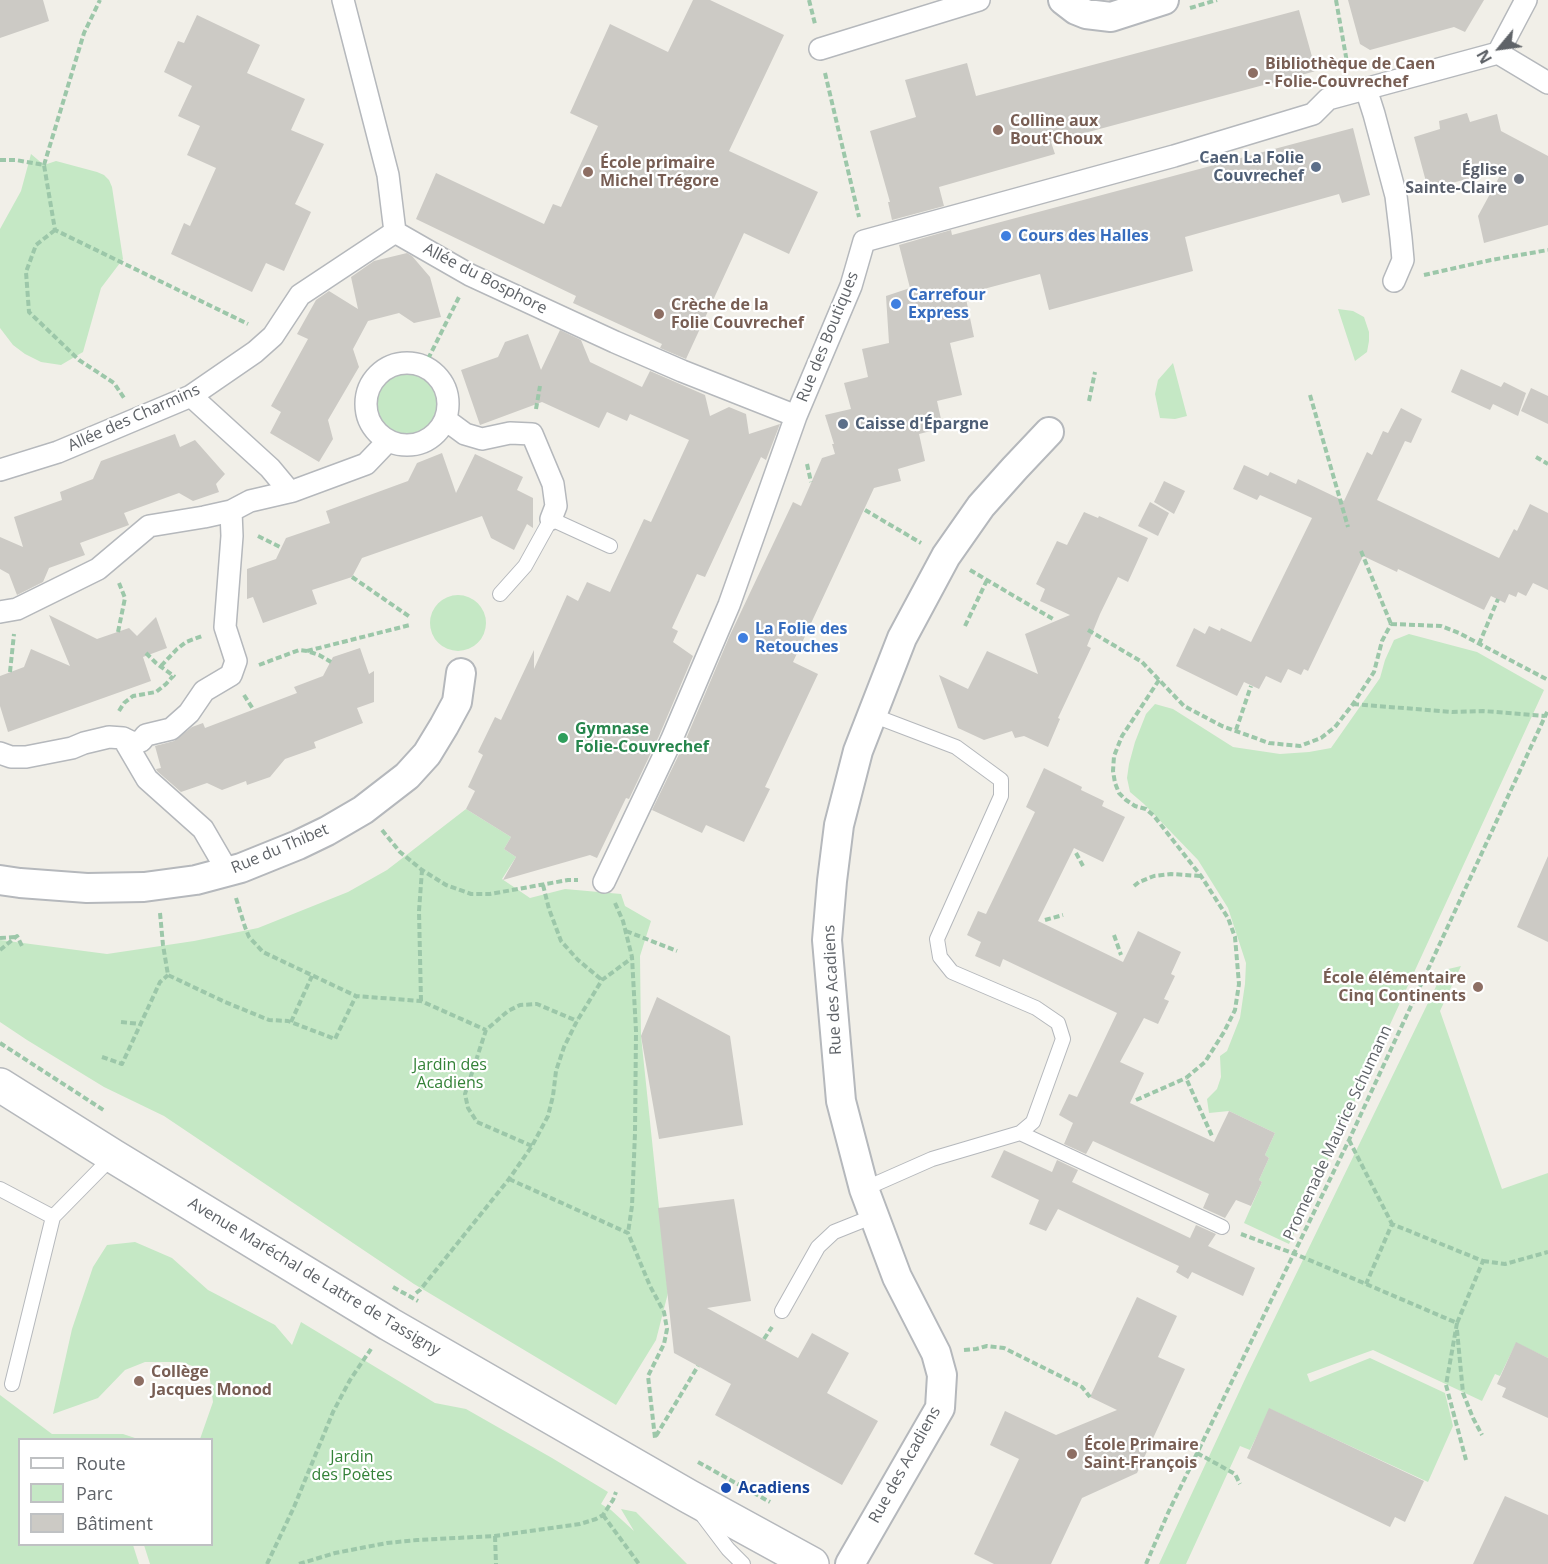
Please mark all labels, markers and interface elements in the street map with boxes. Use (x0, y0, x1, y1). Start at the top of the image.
north arrow (1470, 18, 1530, 78)
text: N (1471, 46, 1497, 68)
place label: Bibliothèque de Caen - Folie-Couvrechef (1265, 54, 1435, 92)
marker: Bibliothèque de Caen - Folie-Couvrechef (1246, 66, 1260, 80)
place label: Colline aux Bout'Choux (1010, 111, 1103, 149)
marker: Colline aux Bout'Choux (991, 123, 1005, 137)
place label: Caen La Folie Couvrechef (1199, 148, 1304, 186)
place label: École primaire Michel Trégore (600, 153, 719, 191)
marker: Caen La Folie Couvrechef (1309, 160, 1323, 174)
place label: Église Sainte-Claire (1405, 160, 1507, 198)
marker: École primaire Michel Trégore (581, 165, 595, 179)
marker: Église Sainte-Claire (1512, 172, 1526, 186)
place label: Cours des Halles (1018, 226, 1149, 246)
marker: Cours des Halles (999, 229, 1013, 243)
street label: Allée du Bosphore (420, 239, 550, 319)
street label: Rue des Boutiques (793, 269, 863, 405)
place label: Carrefour Express (908, 285, 986, 323)
place label: Crèche de la Folie Couvrechef (671, 295, 804, 333)
marker: Carrefour Express (889, 297, 903, 311)
marker: Crèche de la Folie Couvrechef (652, 307, 666, 321)
street label: Allée des Charmins (65, 380, 203, 456)
place label: Caisse d'Épargne (855, 414, 989, 434)
marker: Caisse d'Épargne (836, 417, 850, 431)
place label: La Folie des Retouches (755, 619, 847, 657)
marker: La Folie des Retouches (736, 631, 750, 645)
place label: Gymnase Folie-Couvrechef (575, 719, 709, 757)
marker: Gymnase Folie-Couvrechef (556, 731, 570, 745)
street label: Rue du Thibet (229, 820, 331, 878)
street label: Rue des Acadiens (820, 924, 846, 1056)
place label: École élémentaire Cinq Continents (1323, 968, 1466, 1006)
marker: École élémentaire Cinq Continents (1471, 980, 1485, 994)
street label: Promenade Maurice Schumann (1280, 1022, 1396, 1244)
park label: Jardin des Acadiens (413, 1055, 487, 1093)
street label: Avenue Maréchal de Lattre de Tassigny (184, 1194, 444, 1360)
place label: Collège Jacques Monod (151, 1362, 272, 1400)
marker: Collège Jacques Monod (132, 1374, 146, 1388)
street label: Rue des Acadiens (865, 1403, 945, 1527)
place label: École Primaire Saint-François (1084, 1435, 1199, 1473)
legend (18, 1438, 213, 1546)
park label: Jardin des Poètes (311, 1447, 393, 1485)
marker: École Primaire Saint-François (1065, 1447, 1079, 1461)
text: Route (76, 1451, 126, 1475)
place label: Acadiens (738, 1478, 810, 1498)
text: Parc (76, 1481, 113, 1505)
marker: Acadiens (719, 1481, 733, 1495)
text: Bâtiment (76, 1511, 153, 1535)

